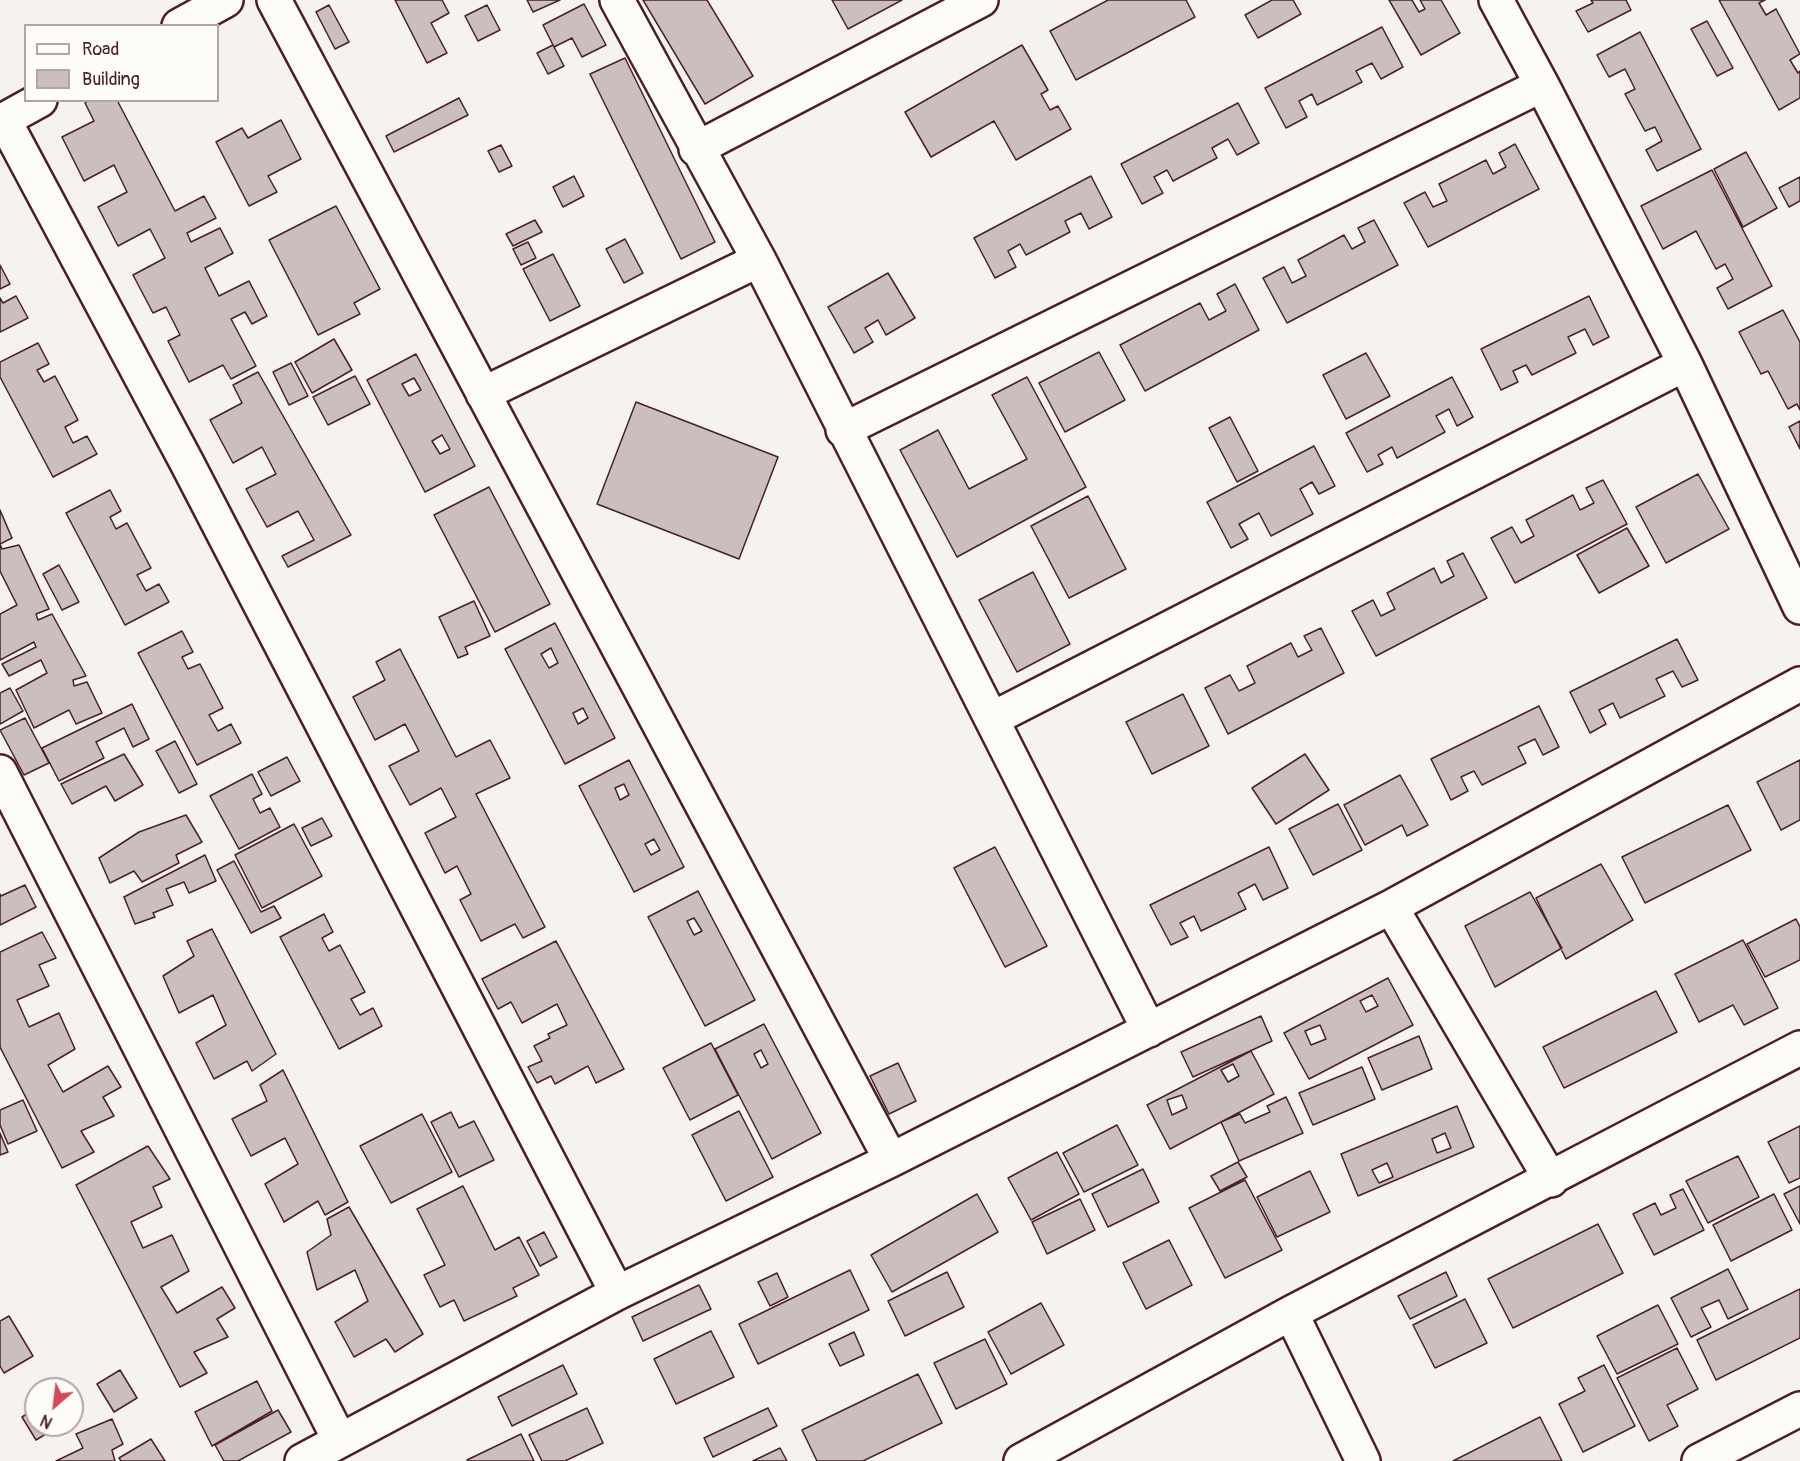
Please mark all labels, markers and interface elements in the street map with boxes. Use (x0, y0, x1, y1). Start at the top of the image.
legend (24, 24, 219, 102)
text: Road (82, 38, 119, 61)
text: Building (82, 68, 140, 91)
north arrow (24, 1377, 84, 1437)
text: N (37, 1410, 56, 1433)

